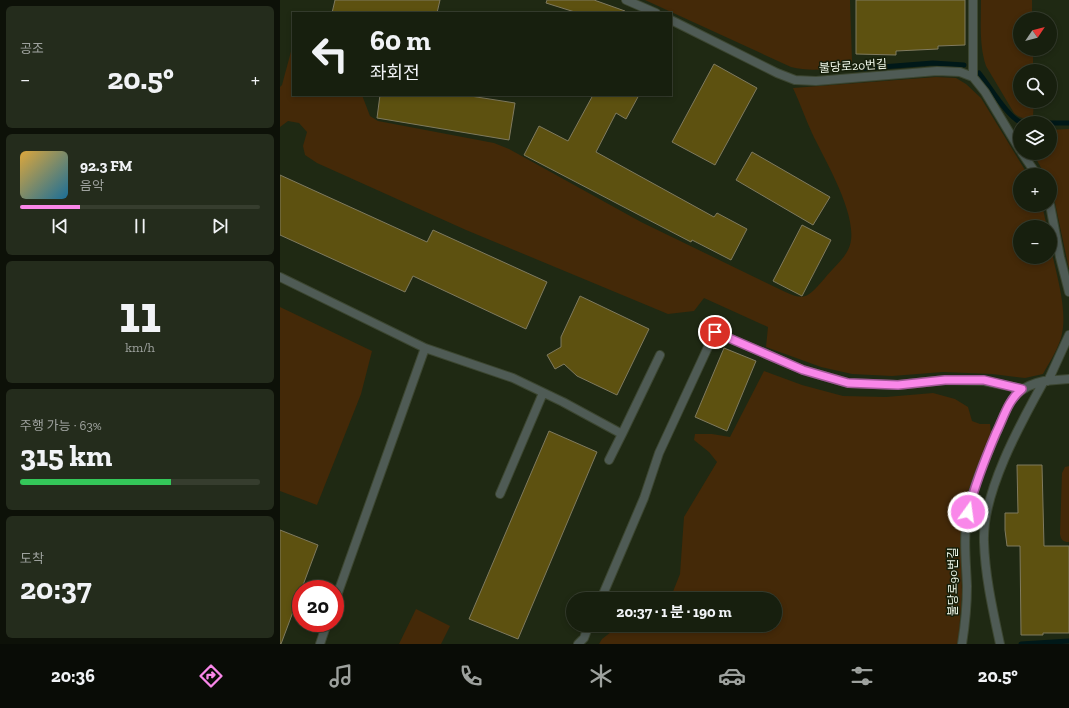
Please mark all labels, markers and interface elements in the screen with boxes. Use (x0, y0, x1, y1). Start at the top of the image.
north arrow (1013, 12, 1057, 56)
map controls (1013, 12, 1057, 264)
text: 60 m (370, 24, 431, 57)
icon: left (304, 28, 356, 80)
text: 공조 (20, 41, 44, 56)
street label: 불당로20번길 (818, 57, 888, 75)
text: 20.5° (107, 61, 174, 97)
text: 좌회전 (370, 62, 420, 84)
button: search (1013, 64, 1057, 108)
text: − (20, 66, 30, 93)
text: + (251, 66, 260, 93)
button: layers (1013, 116, 1057, 160)
text: 92.3 FM (80, 157, 132, 175)
button: + (1013, 168, 1057, 212)
text: 음악 (80, 178, 104, 193)
icon: previous (49, 215, 71, 237)
icon: pause (129, 215, 151, 237)
icon: next (209, 215, 231, 237)
button: − (1013, 220, 1057, 264)
text: 11 (119, 283, 161, 345)
pin (698, 315, 732, 349)
icon: arrive (704, 321, 726, 343)
text: km/h (125, 340, 155, 355)
text: 주행 가능 · 63% (20, 418, 102, 433)
text: 315 km (20, 438, 112, 474)
position arrow (947, 491, 989, 533)
street label: 불당로90번길 (946, 548, 960, 616)
text: 도착 (20, 551, 44, 566)
text: 20:37 (20, 571, 92, 607)
speed limit sign: 20 (292, 580, 344, 632)
text: 20:37 · 1 분 · 190 m (616, 603, 732, 621)
icon: directions (197, 662, 225, 690)
icon: music (327, 662, 355, 690)
icon: phone (457, 662, 485, 690)
icon: climate (587, 662, 615, 690)
icon: car (718, 662, 746, 690)
icon: filters (848, 662, 876, 690)
text: 20:36 (51, 665, 95, 687)
text: 20.5° (978, 665, 1018, 687)

